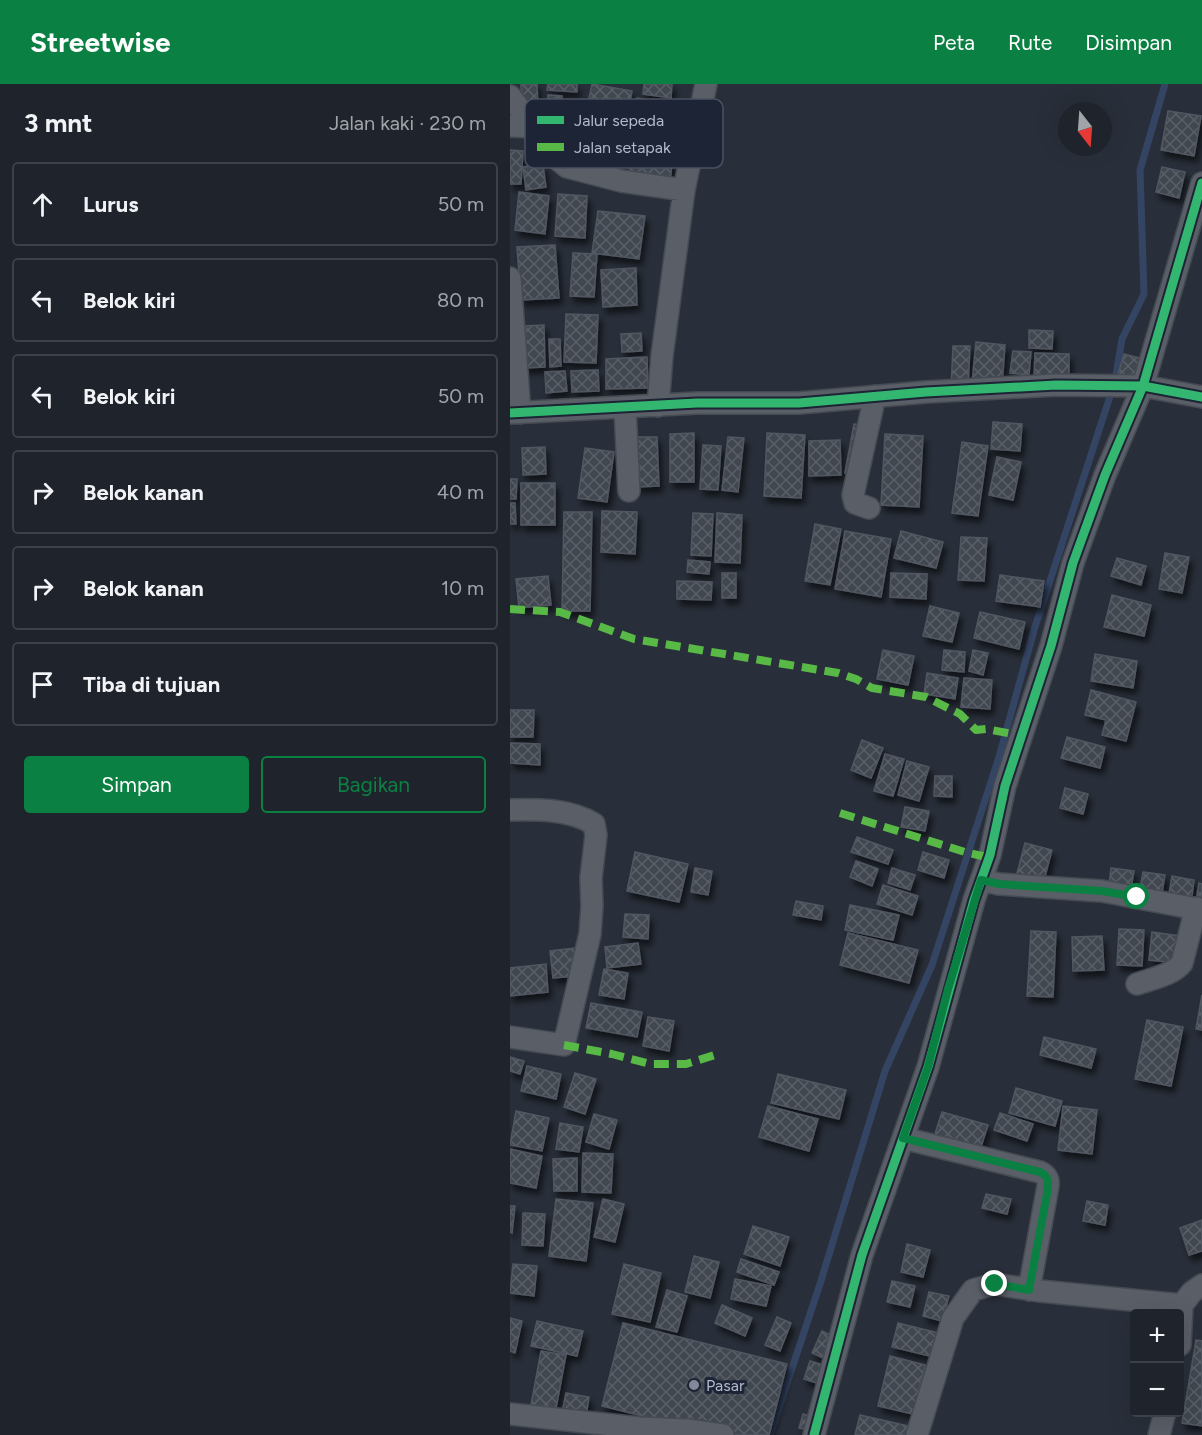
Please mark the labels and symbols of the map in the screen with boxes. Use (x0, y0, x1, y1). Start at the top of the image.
legend (525, 99, 723, 168)
north arrow (1058, 102, 1112, 156)
text: Jalur sepeda (574, 111, 664, 130)
text: Jalan setapak (574, 138, 671, 157)
route start (1123, 883, 1149, 909)
route end (981, 1270, 1007, 1296)
place label: Pasar (706, 1376, 745, 1395)
marker: Pasar (687, 1378, 701, 1392)

